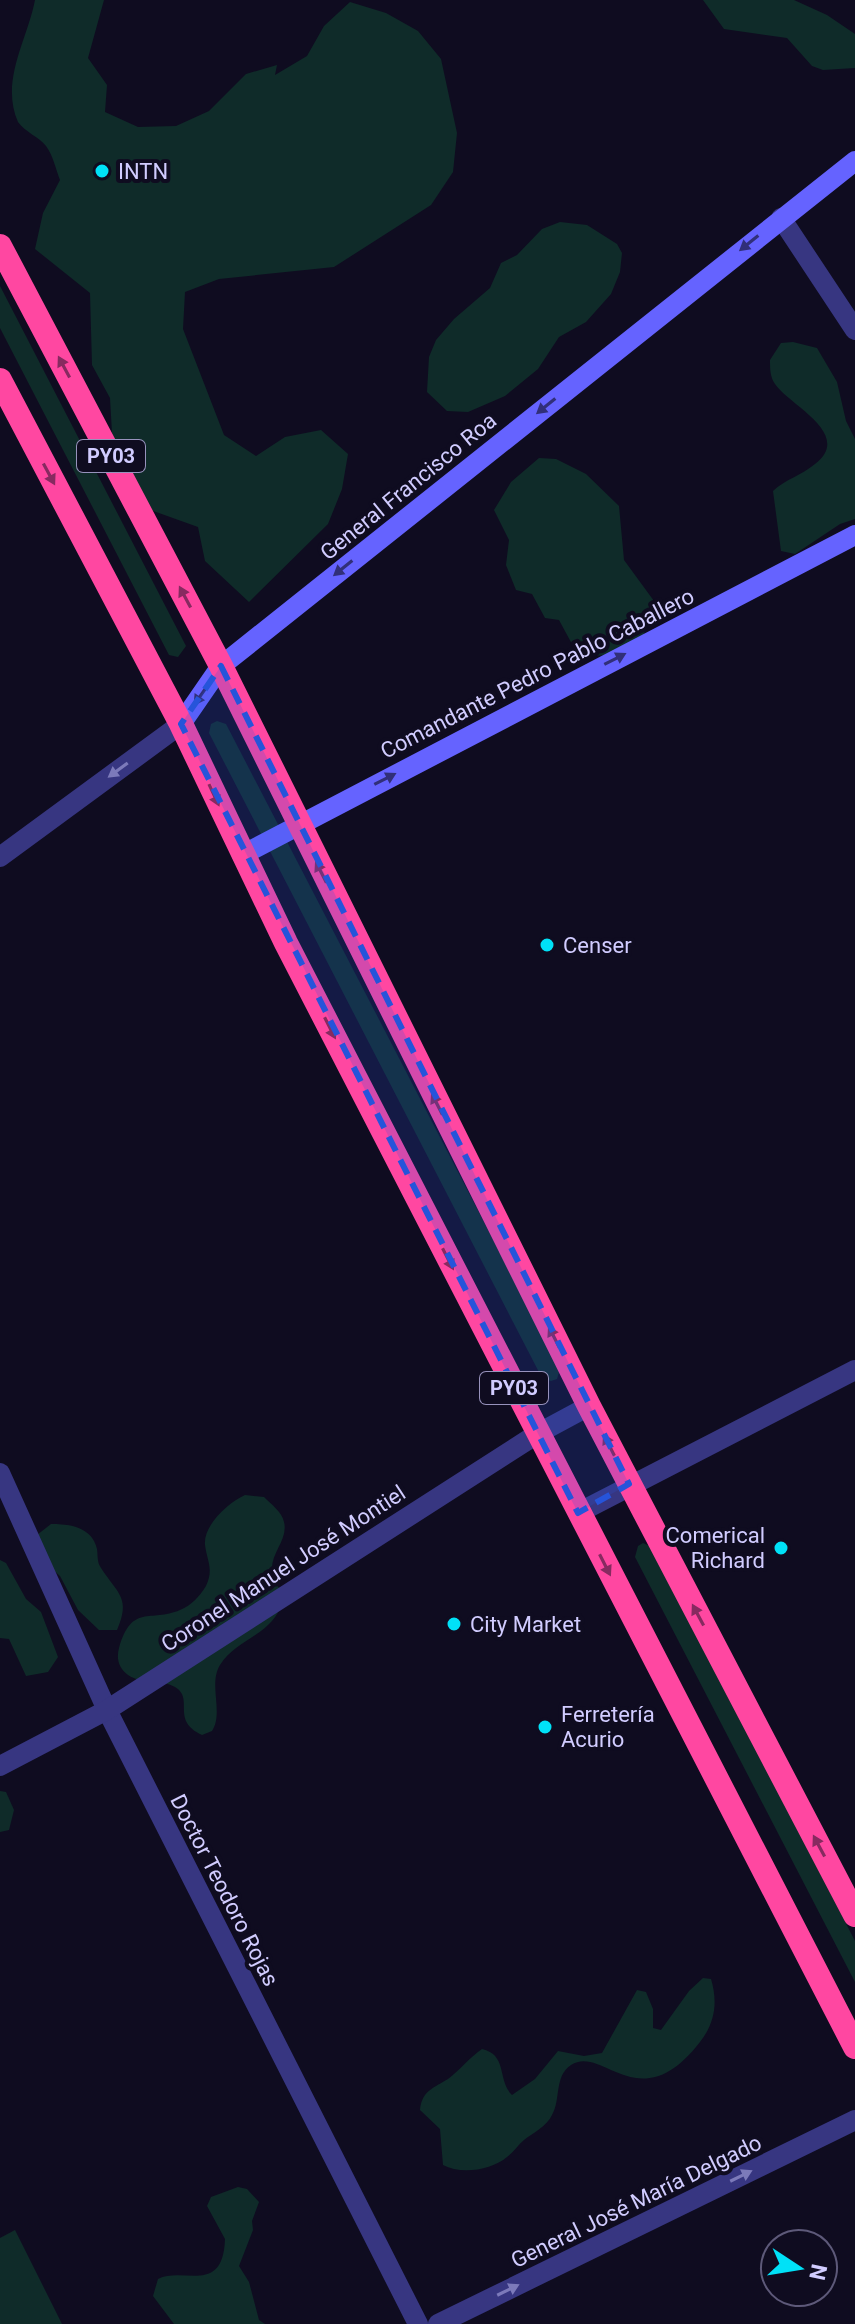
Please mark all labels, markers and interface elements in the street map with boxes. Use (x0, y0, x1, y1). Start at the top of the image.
place label: INTN (118, 159, 168, 184)
marker: INTN (93, 162, 111, 180)
one-way arrow (739, 234, 759, 251)
one-way arrow (57, 356, 70, 379)
one-way arrow (536, 397, 556, 413)
street label: General Francisco Roa (315, 408, 501, 565)
road number: PY03 (77, 440, 145, 472)
one-way arrow (42, 463, 56, 485)
one-way arrow (333, 560, 354, 577)
street label: Comandante Pedro Pablo Caballero (376, 583, 698, 764)
one-way arrow (178, 586, 191, 609)
one-way arrow (604, 652, 627, 665)
one-way arrow (194, 685, 209, 706)
one-way arrow (108, 762, 128, 778)
one-way arrow (373, 772, 396, 785)
one-way arrow (207, 783, 221, 807)
one-way arrow (314, 860, 328, 883)
place label: Censer (563, 933, 632, 958)
marker: Censer (538, 936, 556, 954)
one-way arrow (323, 1016, 336, 1039)
one-way arrow (431, 1093, 444, 1116)
one-way arrow (442, 1247, 455, 1270)
one-way arrow (547, 1325, 561, 1348)
road number: PY03 (480, 1372, 548, 1404)
one-way arrow (602, 1434, 616, 1457)
street label: Coronel Manuel José Montiel (157, 1480, 410, 1657)
place label: Comerical Richard (666, 1523, 765, 1573)
marker: Comerical Richard (772, 1539, 790, 1557)
one-way arrow (598, 1554, 611, 1577)
one-way arrow (691, 1604, 704, 1627)
place label: City Market (470, 1612, 581, 1637)
marker: City Market (445, 1615, 463, 1633)
place label: Ferretería Acurio (561, 1702, 655, 1752)
marker: Ferretería Acurio (536, 1718, 554, 1736)
street label: Doctor Teodoro Rojas (165, 1790, 284, 1990)
one-way arrow (812, 1834, 825, 1857)
street label: General José María Delgado (507, 2130, 766, 2273)
one-way arrow (730, 2169, 753, 2183)
north arrow (759, 2228, 839, 2308)
text: N (804, 2262, 832, 2282)
one-way arrow (496, 2283, 519, 2297)

